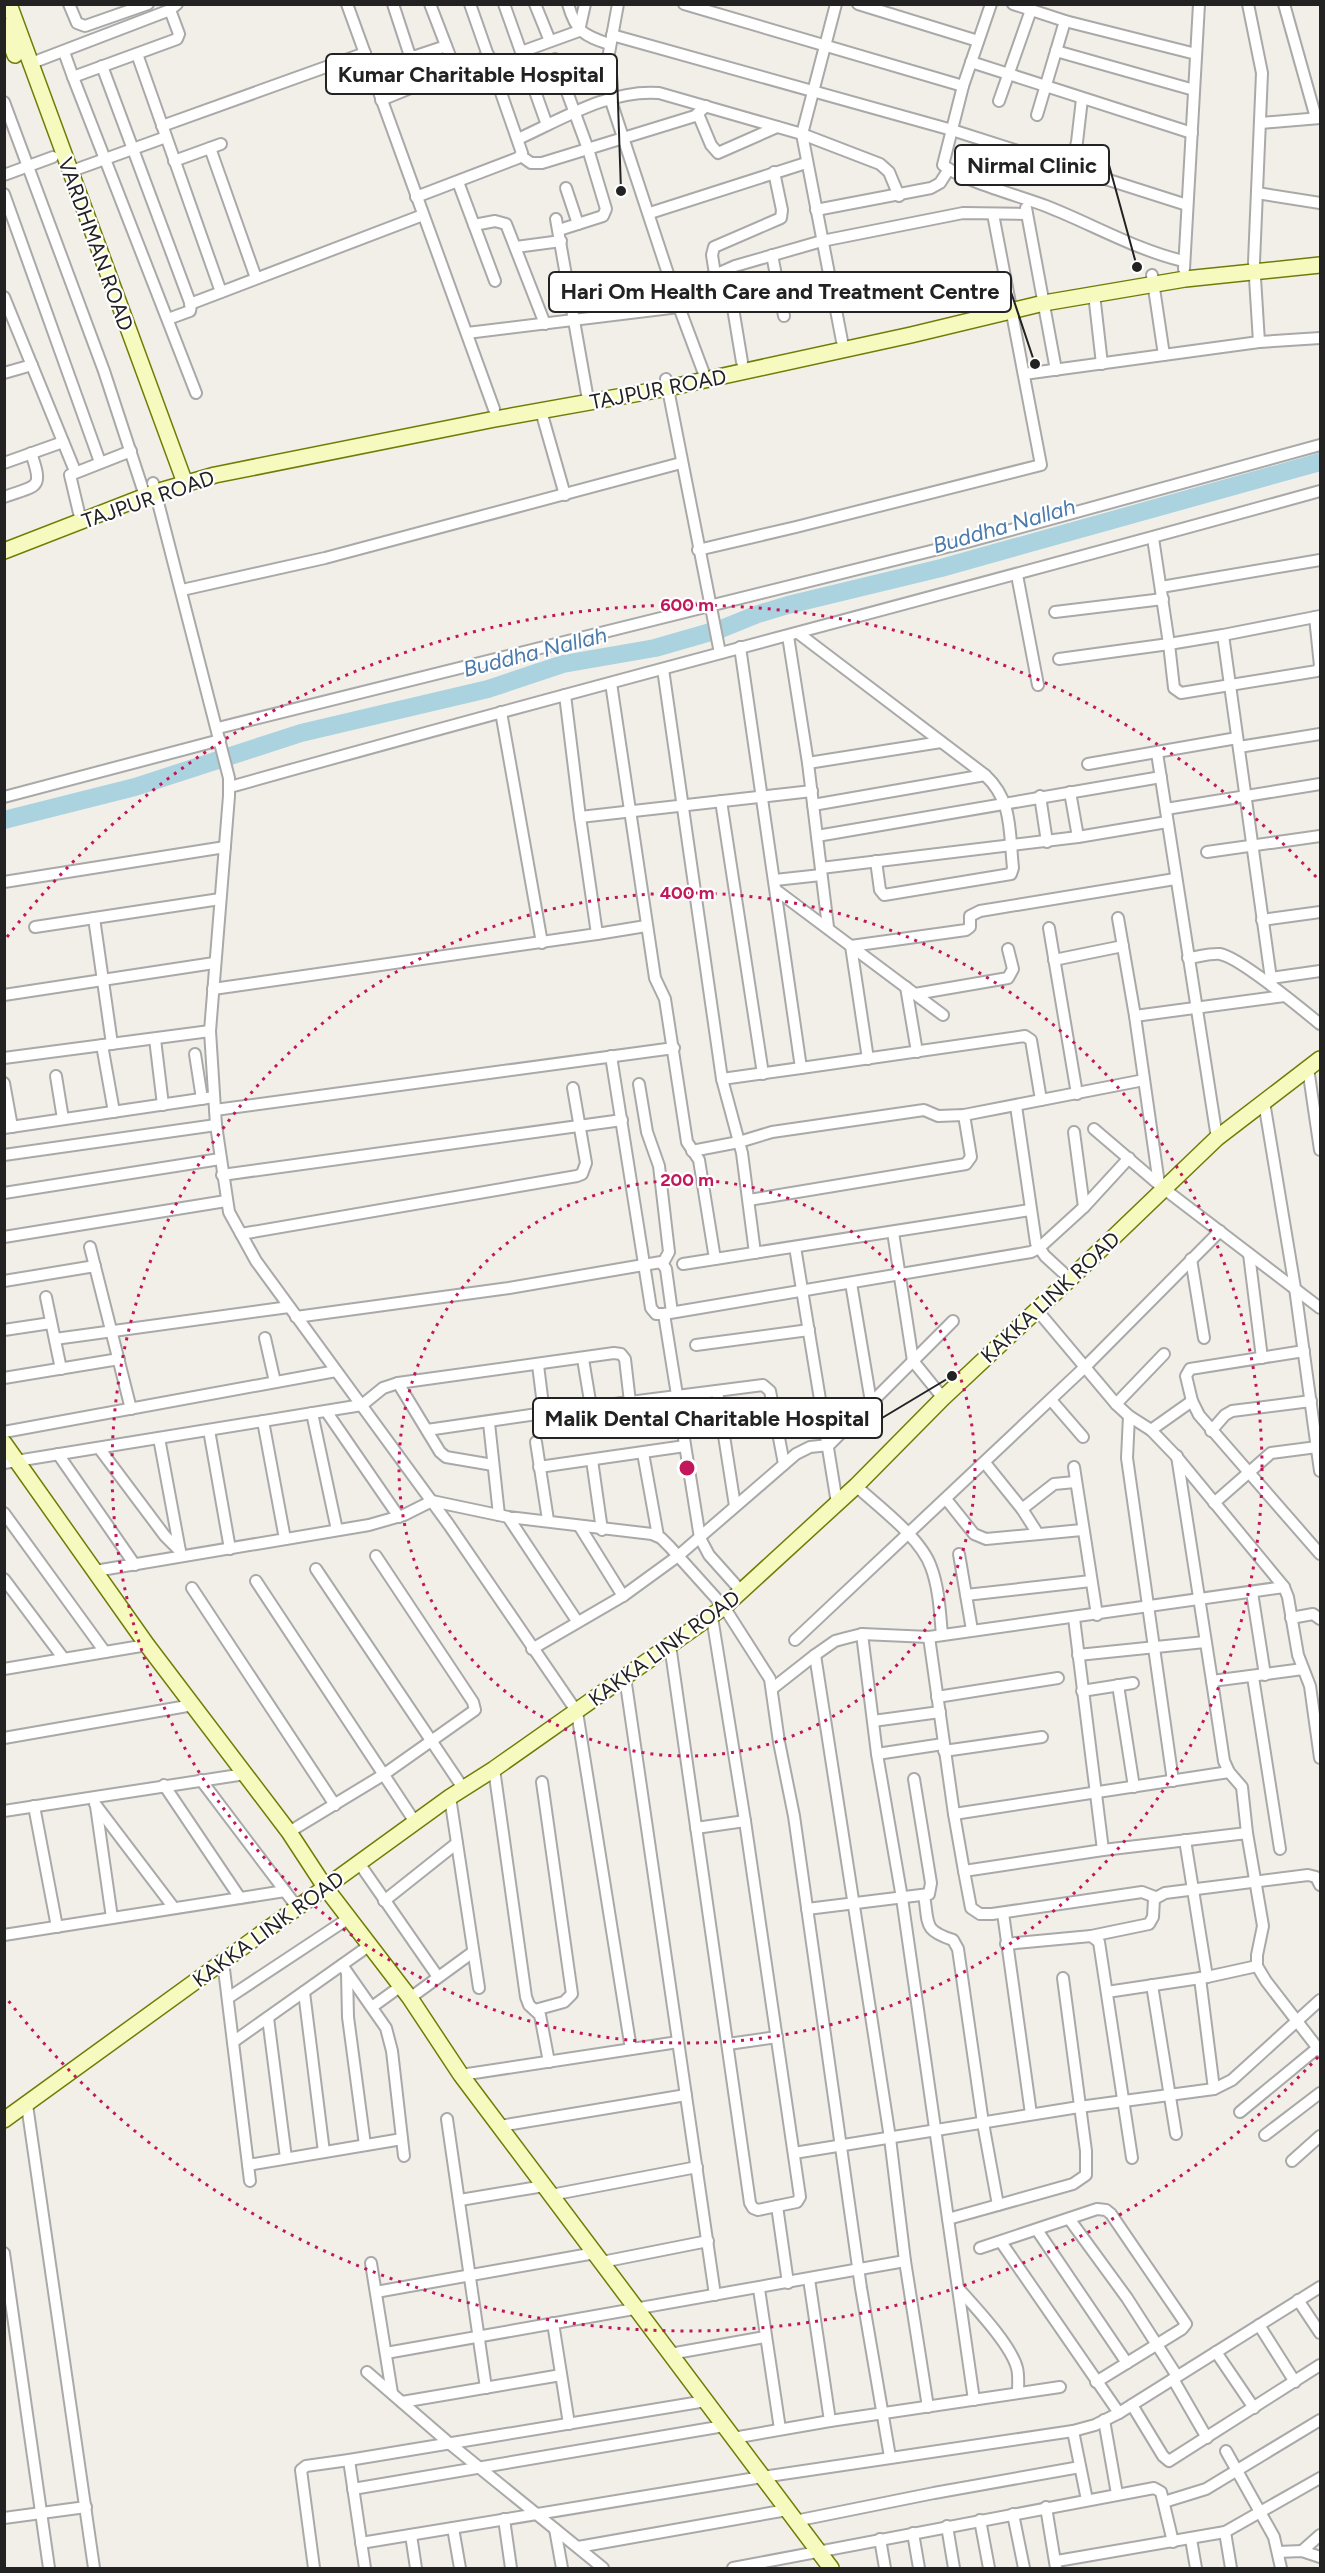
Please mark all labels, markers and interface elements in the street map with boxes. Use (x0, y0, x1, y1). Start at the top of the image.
callout: Kumar Charitable Hospital (326, 54, 617, 94)
text: Kumar Charitable Hospital (338, 61, 604, 88)
callout: Nirmal Clinic (955, 145, 1109, 185)
text: Nirmal Clinic (967, 152, 1097, 179)
street label: VARDHMAN ROAD (53, 154, 139, 334)
callout: Hari Om Health Care and Treatment Centre (549, 272, 1011, 312)
text: Hari Om Health Care and Treatment Centre (561, 278, 999, 305)
street label: TAJPUR ROAD (588, 364, 728, 414)
street label: TAJPUR ROAD (78, 465, 218, 533)
water label: Buddha Nallah (930, 493, 1078, 559)
text: 600 m (660, 594, 714, 616)
water label: Buddha Nallah (460, 621, 610, 683)
text: 400 m (660, 882, 714, 904)
text: 200 m (660, 1169, 714, 1191)
street label: KAKKA LINK ROAD (975, 1226, 1125, 1368)
callout: Malik Dental Charitable Hospital (533, 1398, 882, 1438)
text: Malik Dental Charitable Hospital (545, 1405, 869, 1432)
centre of rings (677, 1458, 697, 1478)
street label: KAKKA LINK ROAD (583, 1585, 745, 1711)
street label: KAKKA LINK ROAD (187, 1866, 349, 1992)

